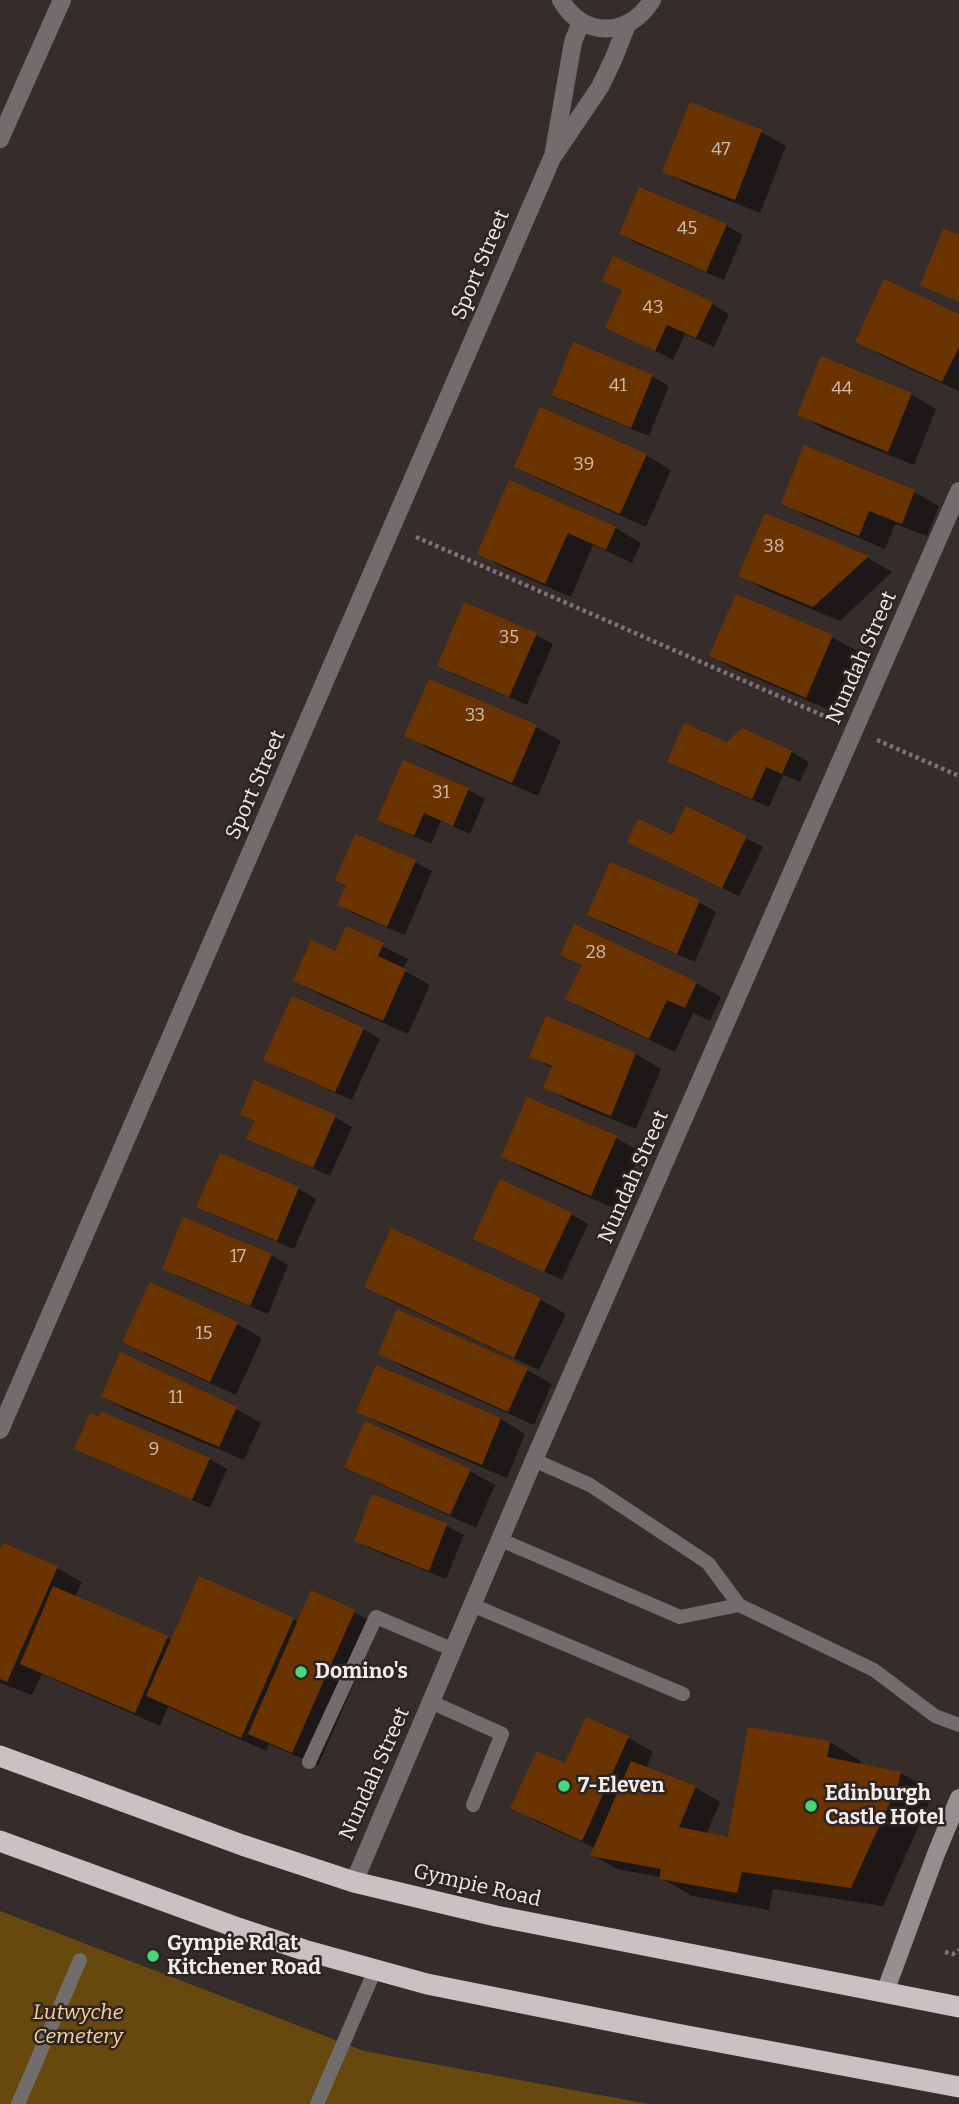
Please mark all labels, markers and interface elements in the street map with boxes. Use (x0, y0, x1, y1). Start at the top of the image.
house number: 47 (711, 139, 731, 161)
street label: Sport Street (447, 206, 515, 324)
house number: 45 (677, 218, 697, 240)
house number: 43 (643, 297, 663, 319)
house number: 41 (609, 375, 627, 397)
house number: 44 (831, 378, 853, 400)
house number: 39 (574, 454, 594, 476)
house number: 38 (763, 536, 785, 558)
street label: Nundah Street (821, 587, 903, 729)
house number: 35 (499, 627, 519, 649)
house number: 33 (465, 705, 485, 727)
street label: Sport Street (221, 726, 291, 844)
house number: 31 (432, 782, 450, 804)
house number: 28 (586, 942, 606, 964)
street label: Nundah Street (593, 1106, 675, 1248)
house number: 17 (230, 1246, 246, 1268)
house number: 15 (196, 1323, 212, 1345)
house number: 11 (169, 1387, 183, 1409)
house number: 9 (149, 1439, 159, 1461)
place label: Domino's (315, 1659, 408, 1685)
marker: Domino's (293, 1664, 309, 1680)
street label: Nundah Street (334, 1703, 416, 1845)
place label: 7-Eleven (578, 1773, 664, 1799)
marker: 7-Eleven (556, 1778, 572, 1794)
place label: Edinburgh Castle Hotel (825, 1781, 944, 1831)
marker: Edinburgh Castle Hotel (803, 1798, 819, 1814)
street label: Gympie Road (411, 1859, 543, 1913)
place label: Gympie Rd at Kitchener Road (167, 1931, 321, 1981)
marker: Gympie Rd at Kitchener Road (145, 1948, 161, 1964)
park label: Lutwyche Cemetery (33, 2000, 123, 2050)

